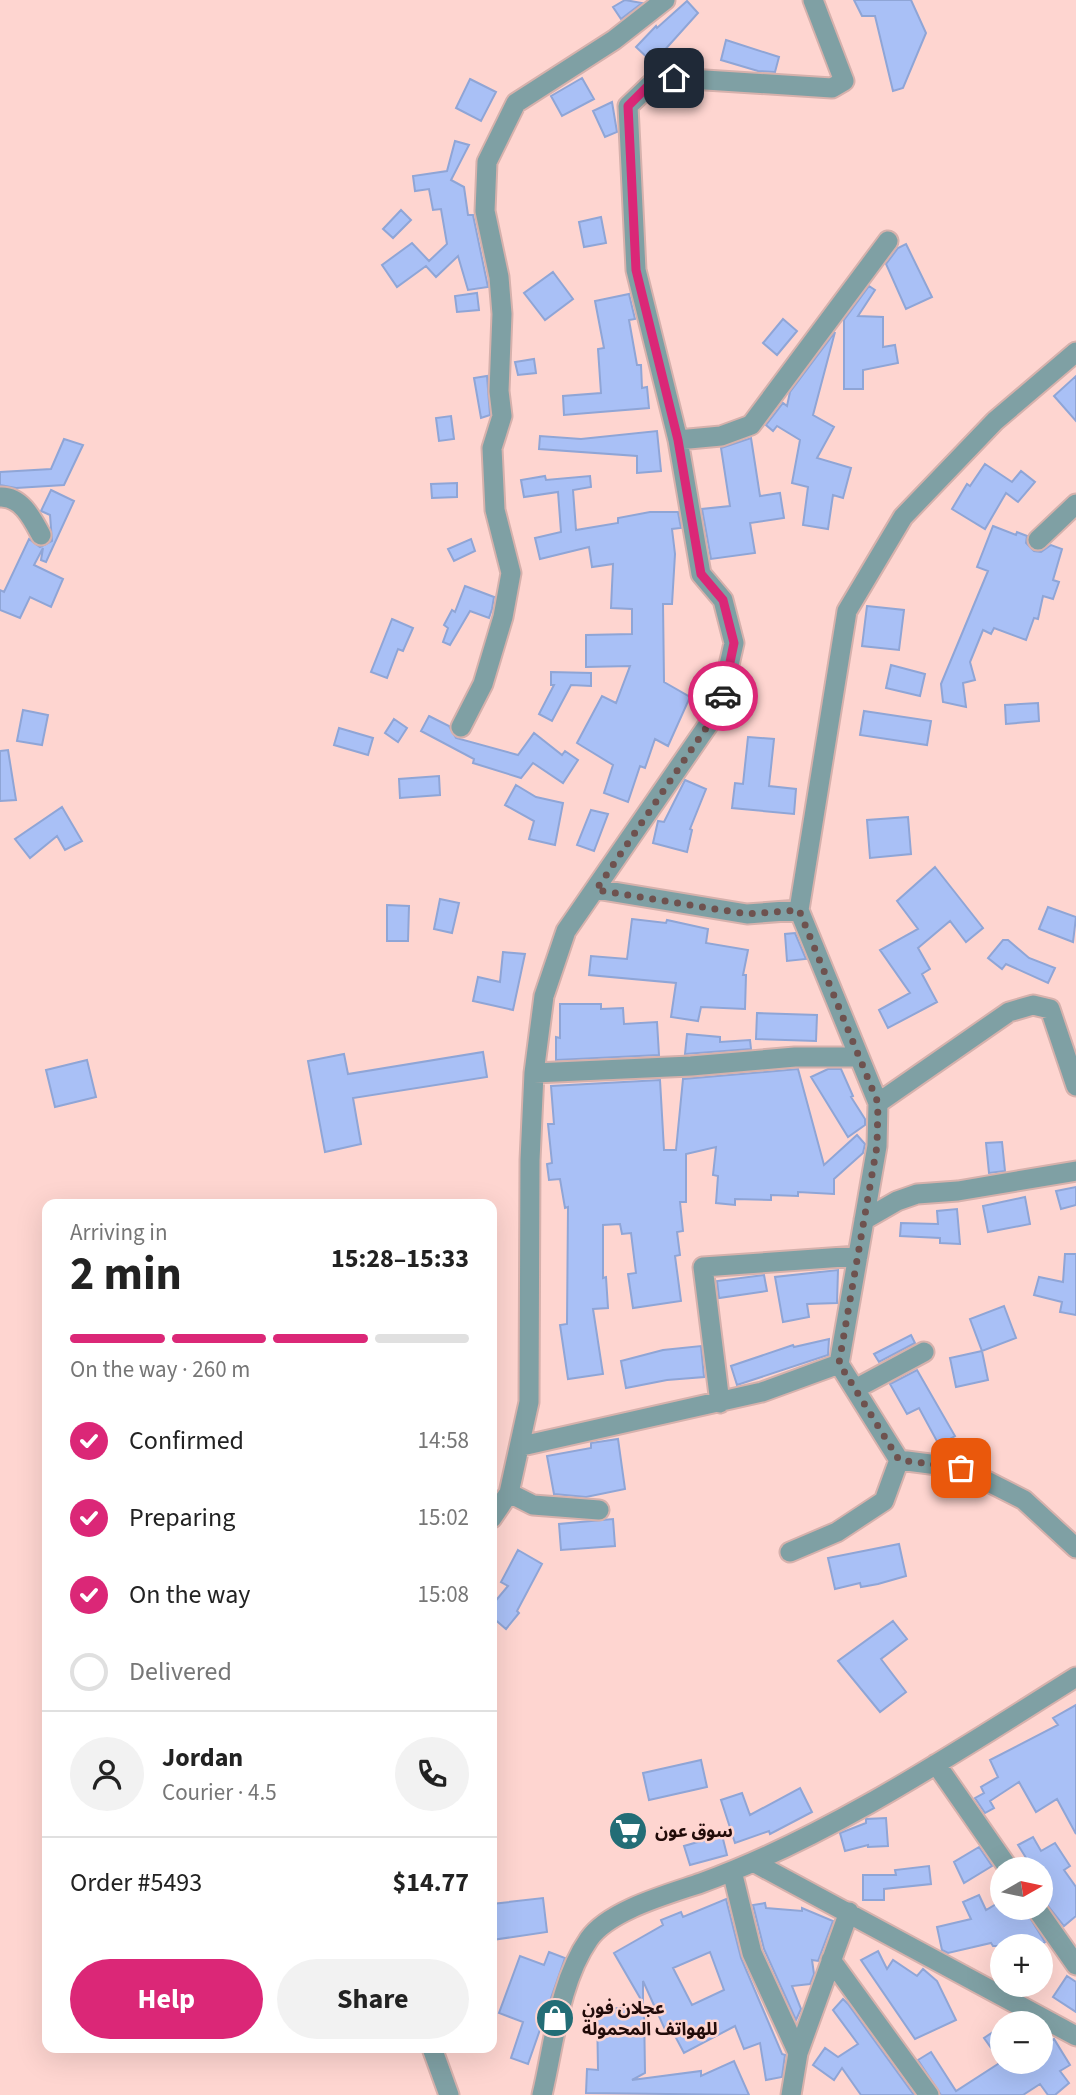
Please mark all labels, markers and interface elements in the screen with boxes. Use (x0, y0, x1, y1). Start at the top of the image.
pin (644, 48, 704, 108)
icon: home (655, 59, 693, 97)
courier (688, 661, 758, 731)
icon: car (704, 677, 742, 715)
text: Arriving in (70, 1216, 168, 1249)
text: 15:28–15:33 (331, 1240, 469, 1277)
text: 2 min (70, 1242, 182, 1307)
text: On the way · 260 m (70, 1353, 250, 1386)
icon: check (70, 1422, 108, 1460)
text: Confirmed (129, 1422, 244, 1459)
text: 14:58 (418, 1424, 469, 1457)
pin (931, 1438, 991, 1498)
icon: bag (942, 1449, 980, 1487)
icon: check (70, 1499, 108, 1537)
text: Preparing (129, 1499, 235, 1536)
text: 15:02 (418, 1501, 469, 1534)
icon: check (70, 1576, 108, 1614)
text: On the way (129, 1576, 250, 1613)
text: 15:08 (418, 1578, 469, 1611)
text: Delivered (129, 1653, 232, 1690)
button: person (70, 1737, 144, 1811)
button: phone (395, 1737, 469, 1811)
text: Jordan (162, 1739, 243, 1776)
text: Courier · 4.5 (162, 1776, 277, 1809)
supermarket icon: سوق عون (607, 1810, 649, 1852)
place label: سوق عون (655, 1819, 733, 1844)
north arrow (990, 1857, 1054, 1920)
map controls (990, 1857, 1053, 2074)
text: Order #5493 (70, 1864, 202, 1901)
text: $14.77 (393, 1864, 469, 1901)
button: + (990, 1934, 1053, 1997)
button: Help (70, 1959, 263, 2039)
button: Share (277, 1959, 469, 2039)
place label: عجلان فون للهواتف المحمولة (582, 1996, 718, 2042)
shop icon: عجلان فون للهواتف المحمولة (534, 1997, 576, 2039)
button: − (990, 2011, 1053, 2074)

